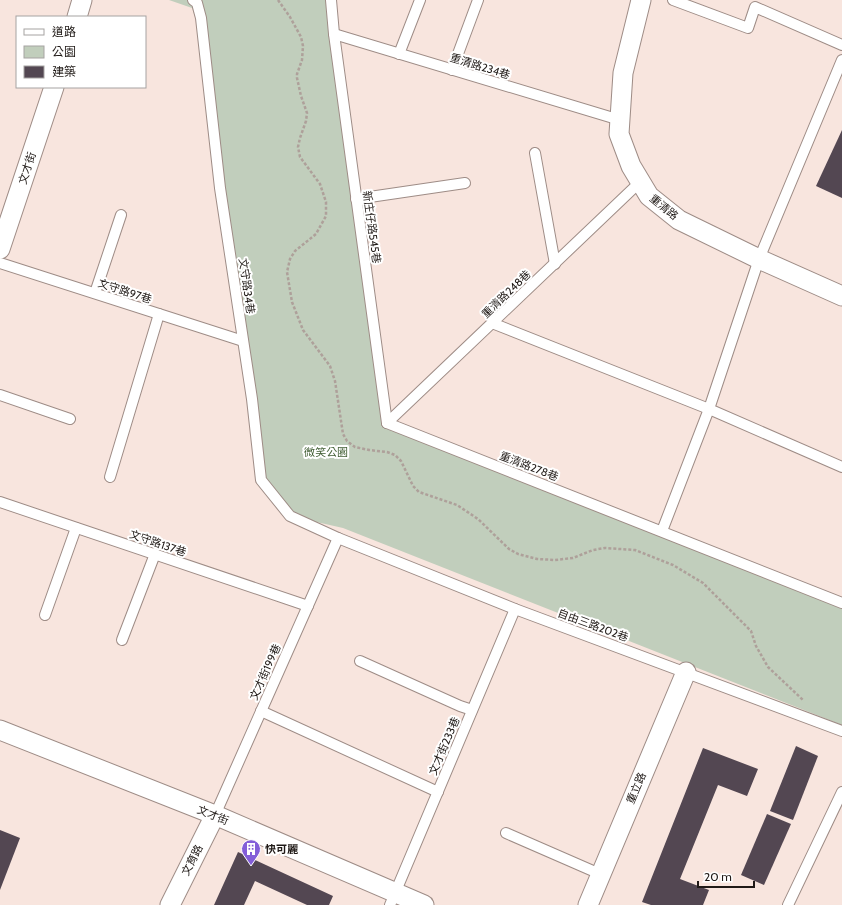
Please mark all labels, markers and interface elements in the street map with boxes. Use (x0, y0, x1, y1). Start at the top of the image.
legend (16, 16, 146, 88)
text: 道路 (52, 24, 76, 39)
text: 公園 (52, 44, 76, 59)
street label: 重清路234巷 (448, 50, 512, 82)
text: 建築 (52, 64, 76, 79)
street label: 文才街 (15, 150, 39, 186)
street label: 新庄仔路545巷 (360, 190, 384, 264)
street label: 重清路 (647, 191, 681, 223)
street label: 文守路34巷 (236, 257, 258, 315)
street label: 重清路248巷 (479, 267, 533, 321)
street label: 文守路97巷 (96, 276, 154, 306)
park label: 微笑公園 (304, 445, 348, 459)
street label: 重清路278巷 (498, 448, 560, 484)
street label: 文守路137巷 (128, 527, 188, 559)
street label: 自由三路202巷 (556, 606, 630, 644)
street label: 文才街199巷 (246, 642, 284, 702)
street label: 文才街233巷 (426, 715, 462, 777)
street label: 重立路 (623, 770, 649, 806)
street label: 文才街 (195, 802, 231, 828)
building icon: 快可麗 (240, 838, 262, 866)
street label: 文育路 (178, 842, 206, 878)
place label: 快可麗 (265, 842, 298, 856)
scale bar (698, 863, 754, 889)
text: 20 m (704, 869, 732, 884)

